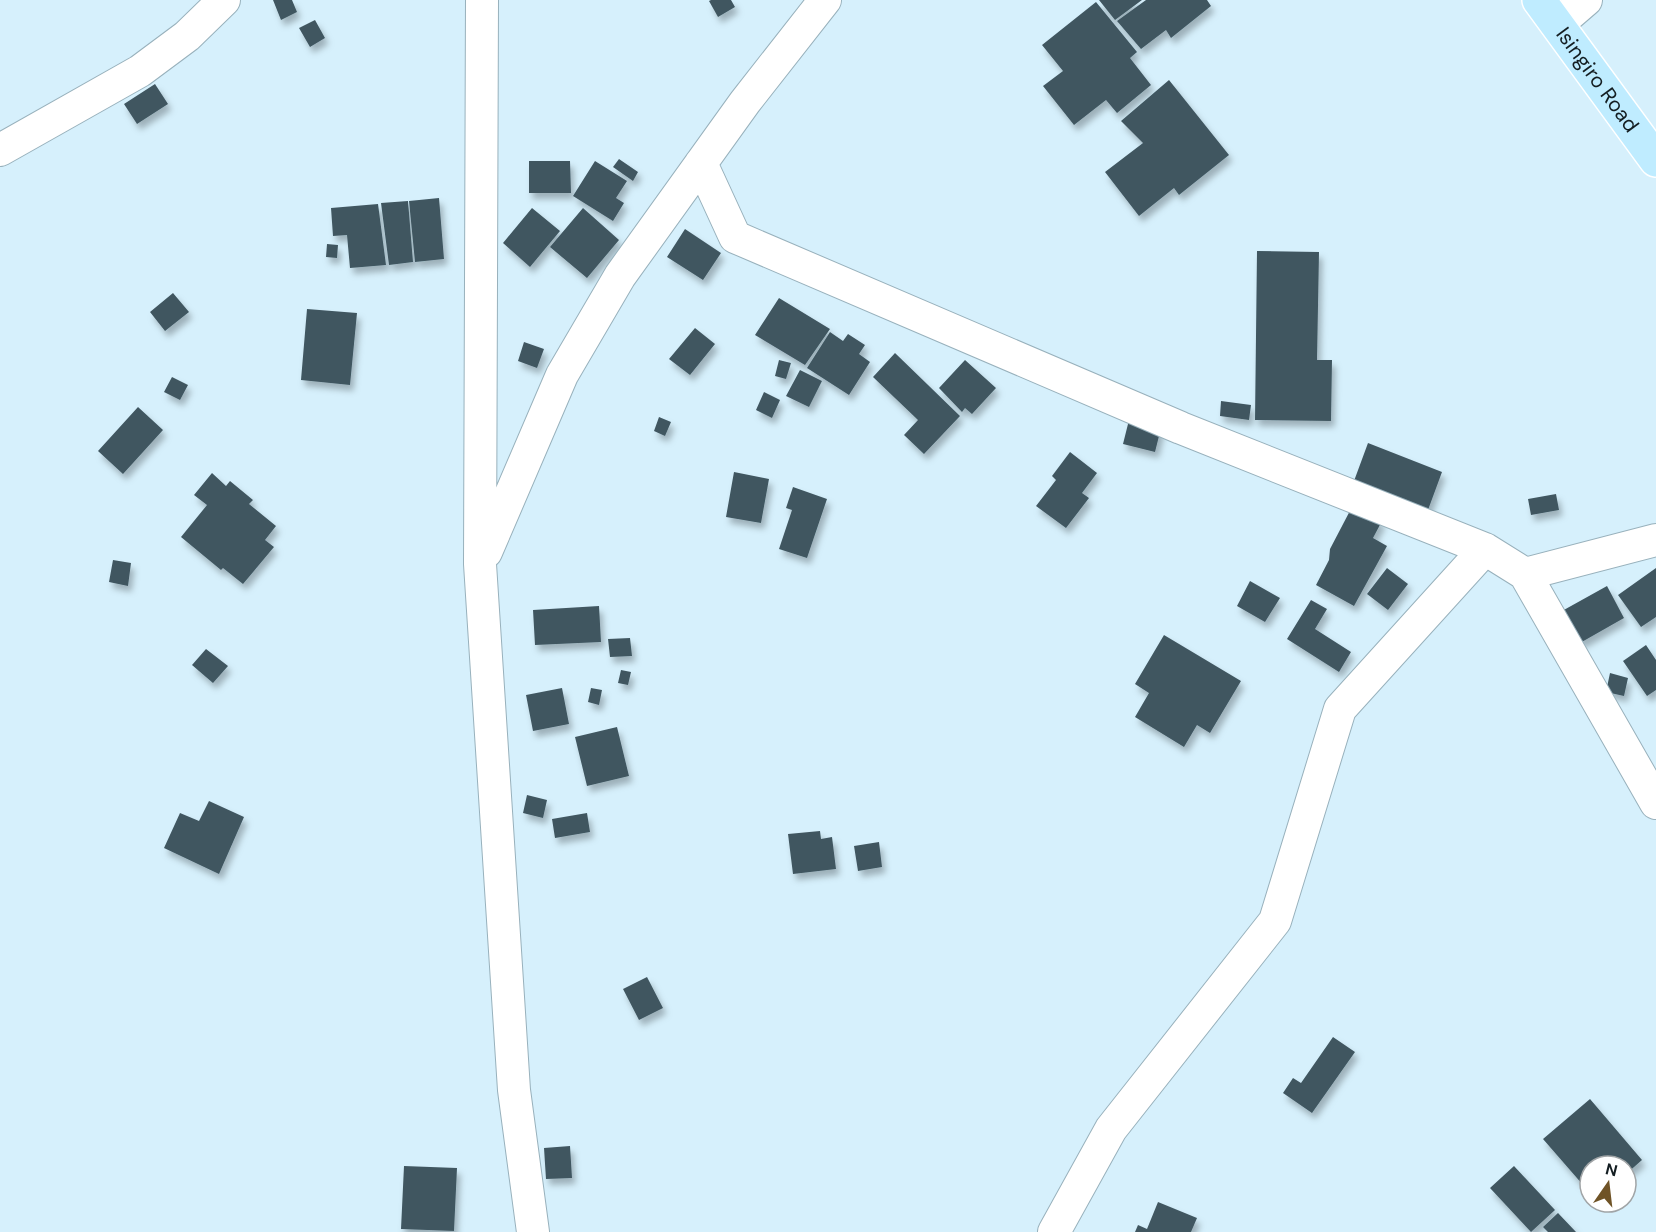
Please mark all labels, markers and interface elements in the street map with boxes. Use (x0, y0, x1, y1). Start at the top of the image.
street label: Isingiro Road (1550, 22, 1645, 138)
north arrow (1578, 1154, 1638, 1214)
text: N (1603, 1158, 1620, 1182)

